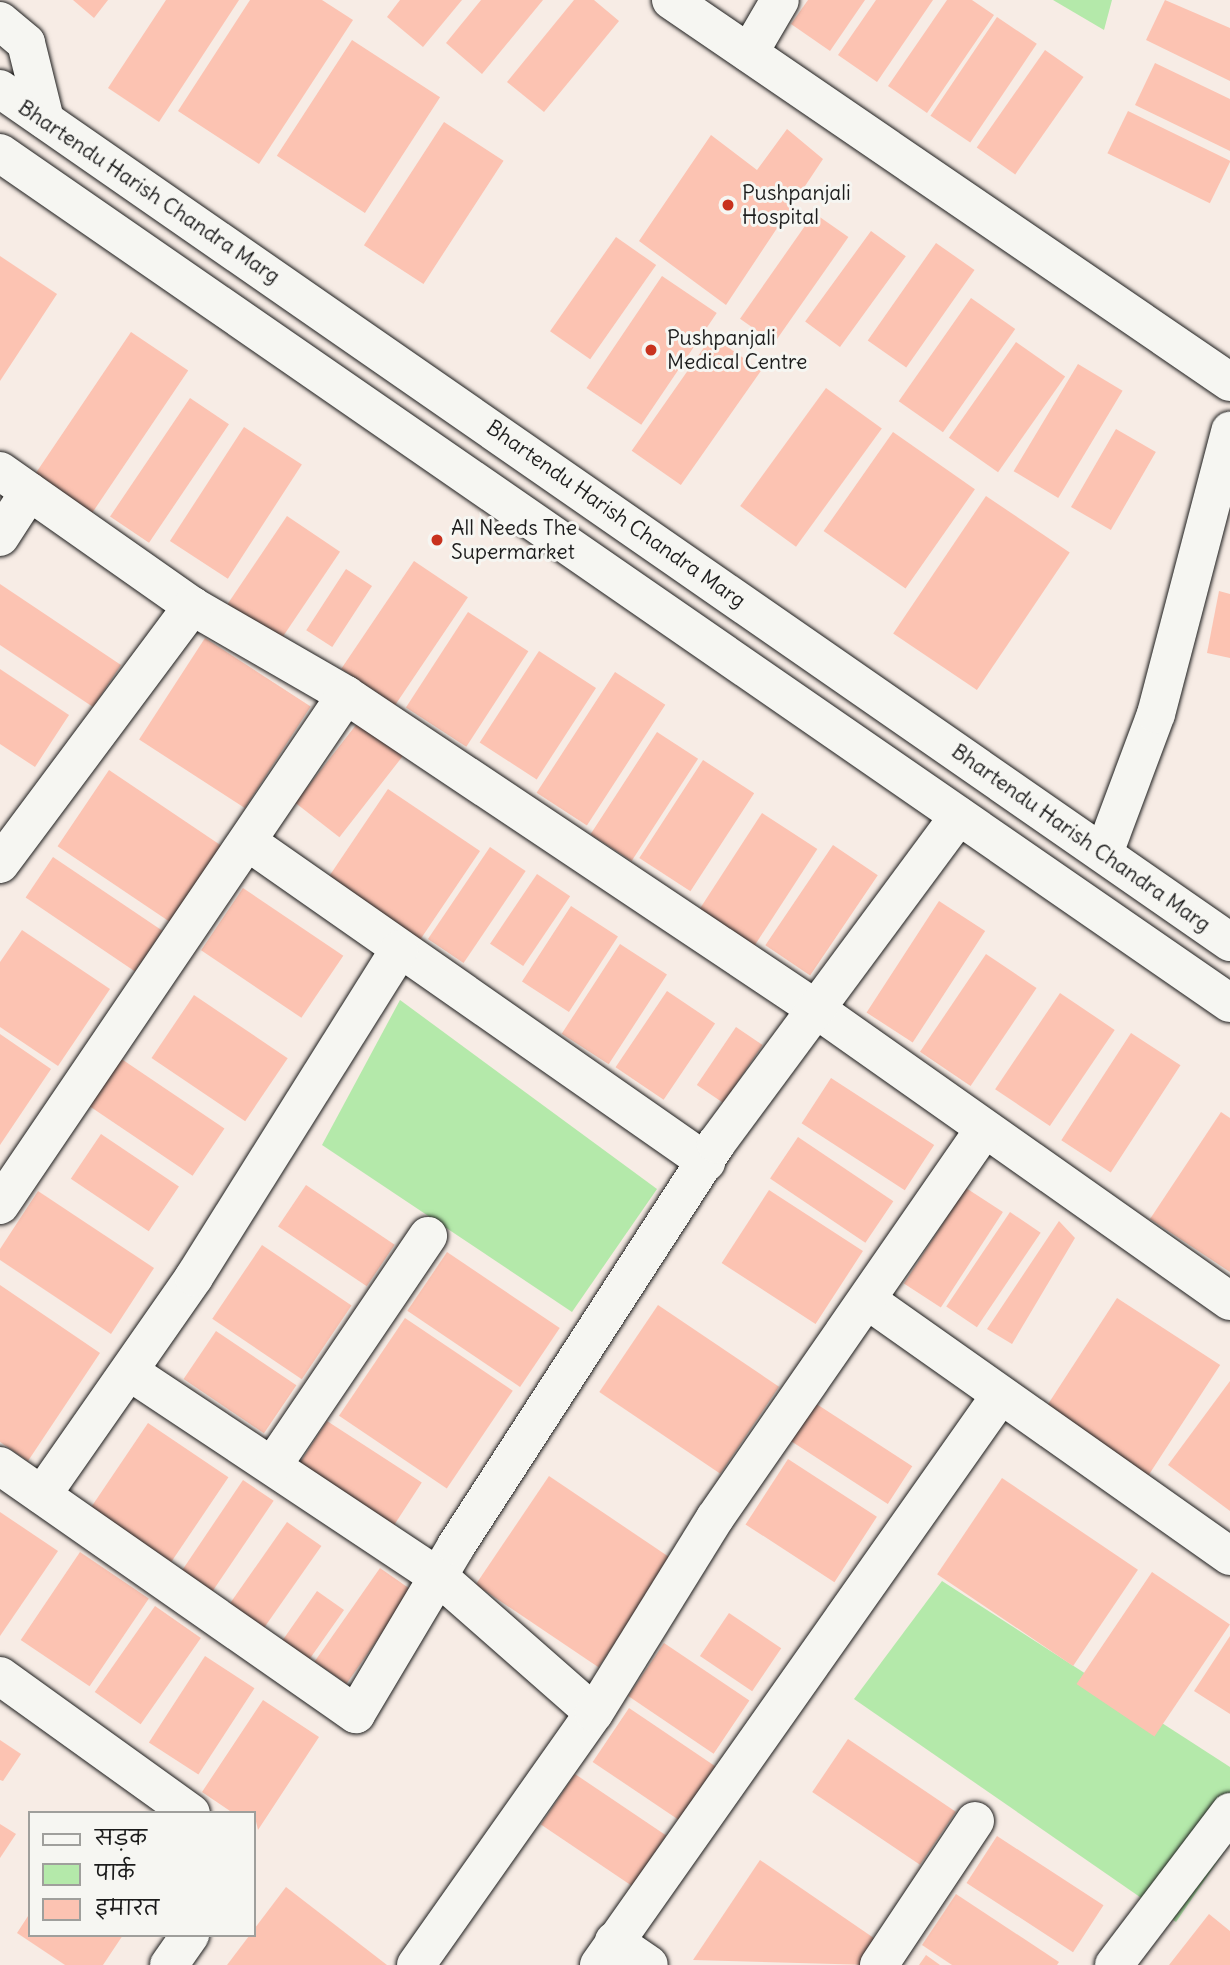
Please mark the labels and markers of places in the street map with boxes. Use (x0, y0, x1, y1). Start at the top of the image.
place label: Pushpanjali Hospital (742, 180, 851, 230)
marker: Pushpanjali Hospital (720, 197, 736, 213)
place label: Pushpanjali Medical Centre (667, 325, 807, 375)
marker: Pushpanjali Medical Centre (641, 340, 661, 360)
place label: All Needs The Supermarket (451, 515, 577, 565)
marker: All Needs The Supermarket (429, 532, 445, 548)

